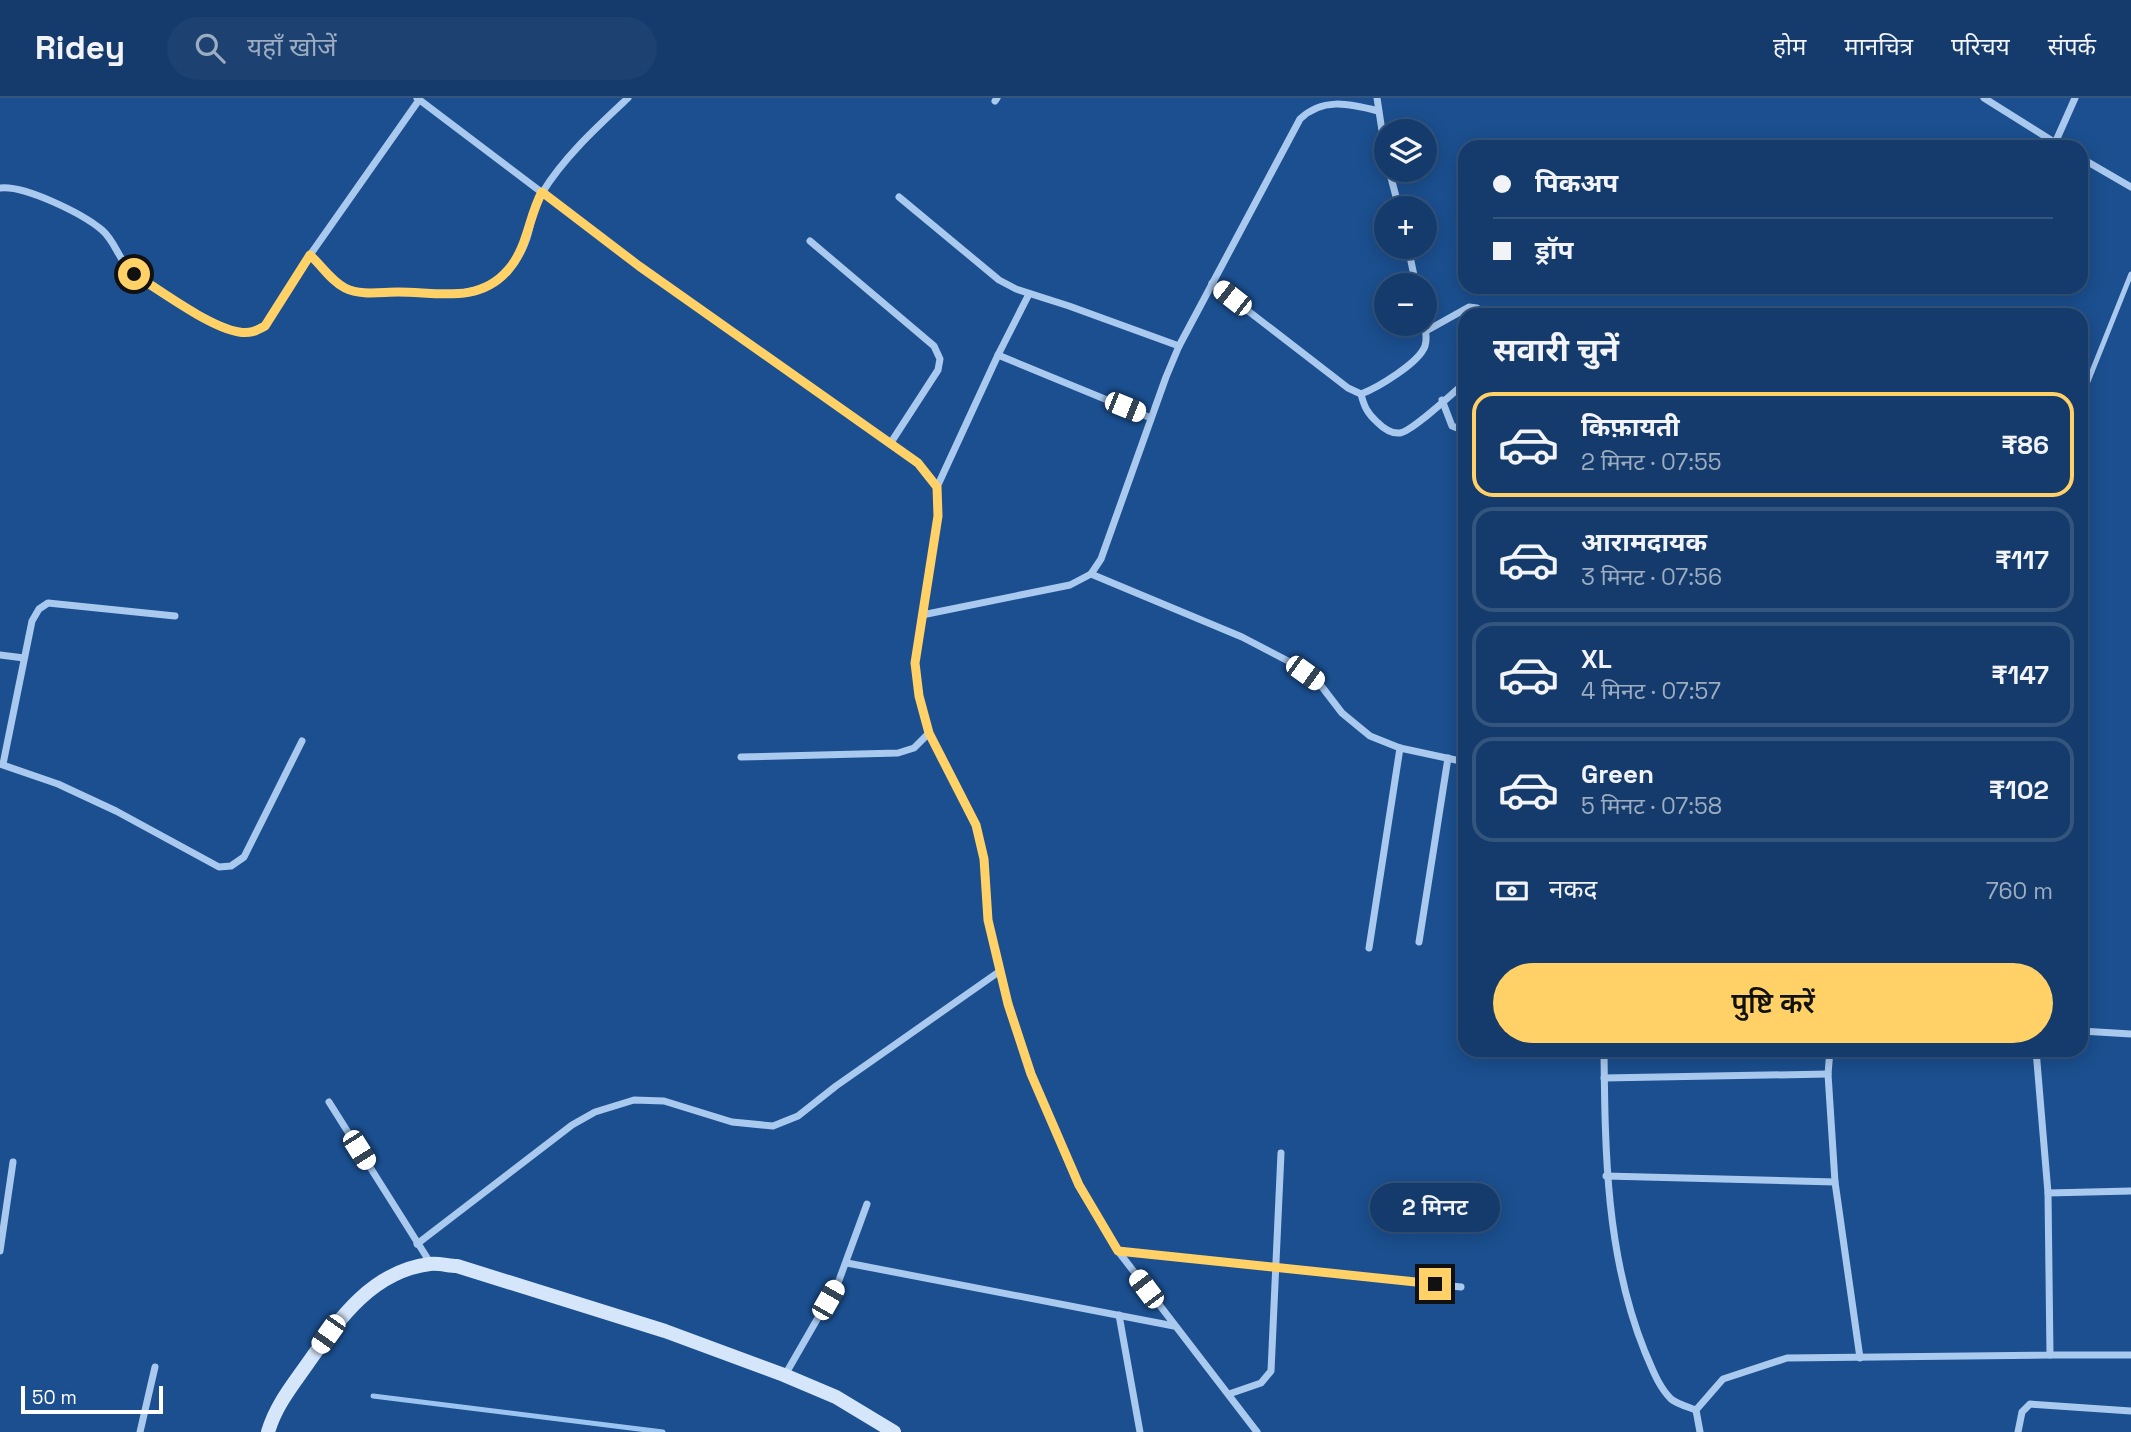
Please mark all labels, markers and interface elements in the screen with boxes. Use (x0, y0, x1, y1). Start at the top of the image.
search box (167, 17, 657, 80)
text: Ridey (35, 27, 125, 69)
icon: search (191, 29, 229, 67)
text: यहाँ खोजें (247, 30, 337, 64)
text: होम (1773, 31, 1806, 62)
text: मानचित्र (1844, 31, 1913, 62)
text: परिचय (1951, 31, 2010, 62)
text: संपर्क (2048, 31, 2096, 62)
map controls (1374, 119, 1437, 336)
button: layers (1374, 119, 1437, 182)
text: पिकअप (1535, 166, 1618, 200)
button: + (1374, 196, 1437, 259)
text: ड्रॉप (1535, 233, 1573, 267)
route start (118, 258, 150, 290)
button: − (1374, 273, 1437, 336)
car (1209, 277, 1256, 319)
text: सवारी चुनें (1493, 330, 1619, 370)
car (1102, 389, 1149, 425)
text: किफ़ायती (1581, 410, 1680, 444)
icon: car (1497, 413, 1560, 476)
text: ₹86 (2001, 428, 2049, 462)
text: 2 मिनट · 07:55 (1581, 447, 1722, 477)
text: आरामदायक (1581, 525, 1707, 559)
icon: car (1497, 528, 1560, 591)
text: ₹117 (1995, 543, 2049, 577)
text: 3 मिनट · 07:56 (1581, 562, 1722, 592)
text: XL (1581, 642, 1612, 676)
icon: car (1497, 643, 1560, 706)
car (1282, 652, 1329, 694)
text: ₹147 (1991, 658, 2049, 692)
text: 4 मिनट · 07:57 (1581, 676, 1721, 706)
text: Green (1581, 757, 1654, 791)
icon: car (1497, 758, 1560, 821)
text: ₹102 (1989, 773, 2049, 807)
text: 5 मिनट · 07:58 (1581, 791, 1722, 821)
icon: cash (1493, 872, 1531, 910)
text: नकद (1549, 872, 1597, 906)
text: 760 m (1986, 876, 2053, 906)
button: पुष्टि करें (1493, 963, 2053, 1043)
car (339, 1127, 380, 1173)
callout: 2 मिनट (1370, 1182, 1500, 1232)
text: 2 मिनट (1402, 1192, 1468, 1222)
car (1125, 1266, 1168, 1312)
route end (1419, 1268, 1451, 1300)
car (809, 1277, 848, 1323)
car (308, 1311, 349, 1357)
scale bar (21, 1383, 163, 1415)
text: 50 m (32, 1385, 77, 1410)

